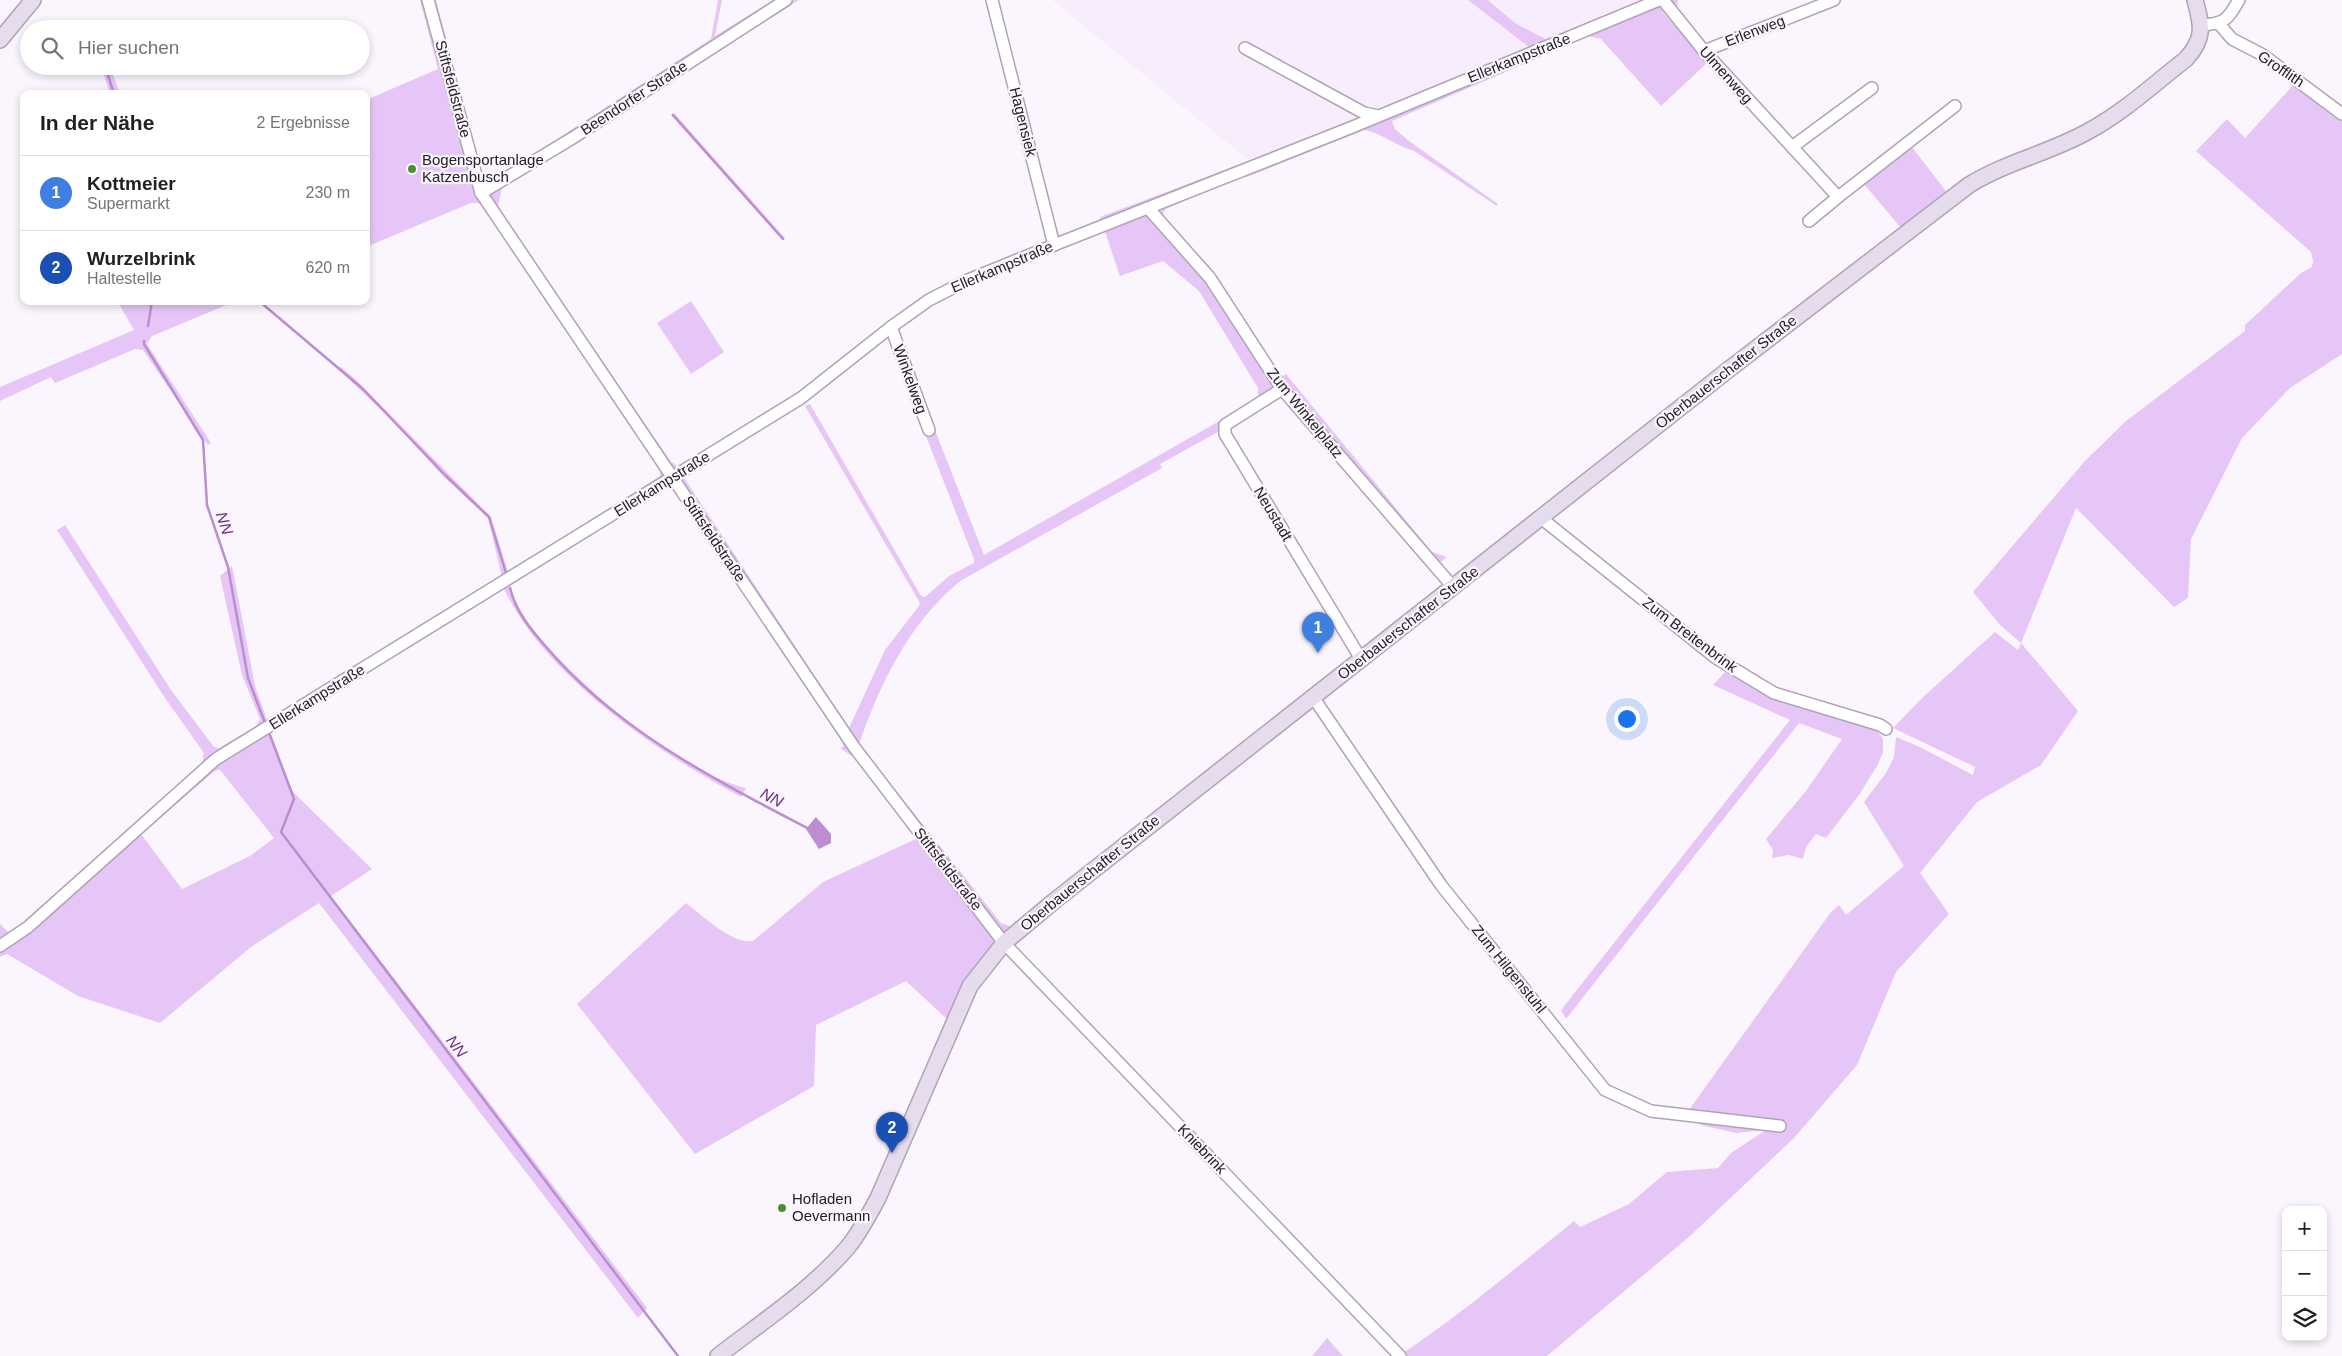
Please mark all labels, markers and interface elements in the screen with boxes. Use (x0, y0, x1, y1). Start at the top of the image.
street label: Erlenweg (1723, 11, 1787, 50)
search box (20, 20, 370, 75)
street label: Ellerkampstraße (1465, 29, 1573, 86)
icon: search (38, 34, 66, 62)
text: Hier suchen (78, 37, 179, 58)
street label: Stiftsfeldstraße (432, 38, 475, 139)
street label: Ulmenweg (1696, 43, 1756, 107)
street label: Grofflith (2255, 47, 2308, 90)
street label: Beendorfer Straße (577, 57, 690, 138)
street label: Hagensiek (1007, 85, 1040, 159)
text: In der Nähe (40, 111, 154, 134)
text: 2 Ergebnisse (257, 114, 350, 131)
place label: Bogensportanlage Katzenbusch (422, 151, 544, 185)
marker: Bogensportanlage Katzenbusch (406, 163, 418, 175)
text: Kottmeier (87, 173, 176, 194)
text: 1 (52, 184, 60, 201)
text: 230 m (306, 184, 350, 201)
text: Supermarkt (87, 195, 170, 212)
street label: Ellerkampstraße (948, 237, 1055, 296)
text: Wurzelbrink (87, 248, 195, 269)
text: 2 (52, 259, 60, 276)
text: 620 m (306, 259, 350, 276)
text: Haltestelle (87, 270, 162, 287)
street label: Oberbauerschafter Straße (1652, 311, 1800, 432)
street label: Winkelweg (890, 342, 931, 416)
street label: Zum Winkelplatz (1264, 364, 1347, 461)
street label: Ellerkampstraße (611, 447, 713, 520)
street label: Neustadt (1251, 484, 1297, 545)
street label: Stiftsfeldstraße (679, 492, 749, 585)
water label: NN (213, 509, 236, 537)
street label: Oberbauerschafter Straße (1334, 562, 1482, 683)
street label: Zum Breitenbrink (1640, 593, 1741, 676)
pin: 1 (1302, 612, 1334, 653)
street label: Ellerkampstraße (266, 660, 368, 733)
your location (1614, 706, 1640, 732)
water label: NN (758, 785, 786, 811)
street label: Oberbauerschafter Straße (1017, 811, 1163, 934)
street label: Stiftsfeldstraße (911, 824, 986, 913)
street label: Zum Hilgenstuhl (1469, 921, 1550, 1016)
water label: NN (443, 1032, 471, 1061)
pin: 2 (876, 1112, 908, 1153)
street label: Kniebrink (1175, 1120, 1231, 1177)
place label: Hofladen Oevermann (792, 1190, 870, 1224)
marker: Hofladen Oevermann (776, 1202, 788, 1214)
map controls (2282, 1206, 2327, 1341)
button: + (2282, 1206, 2327, 1251)
button: − (2282, 1251, 2327, 1296)
button: layers (2282, 1296, 2327, 1341)

